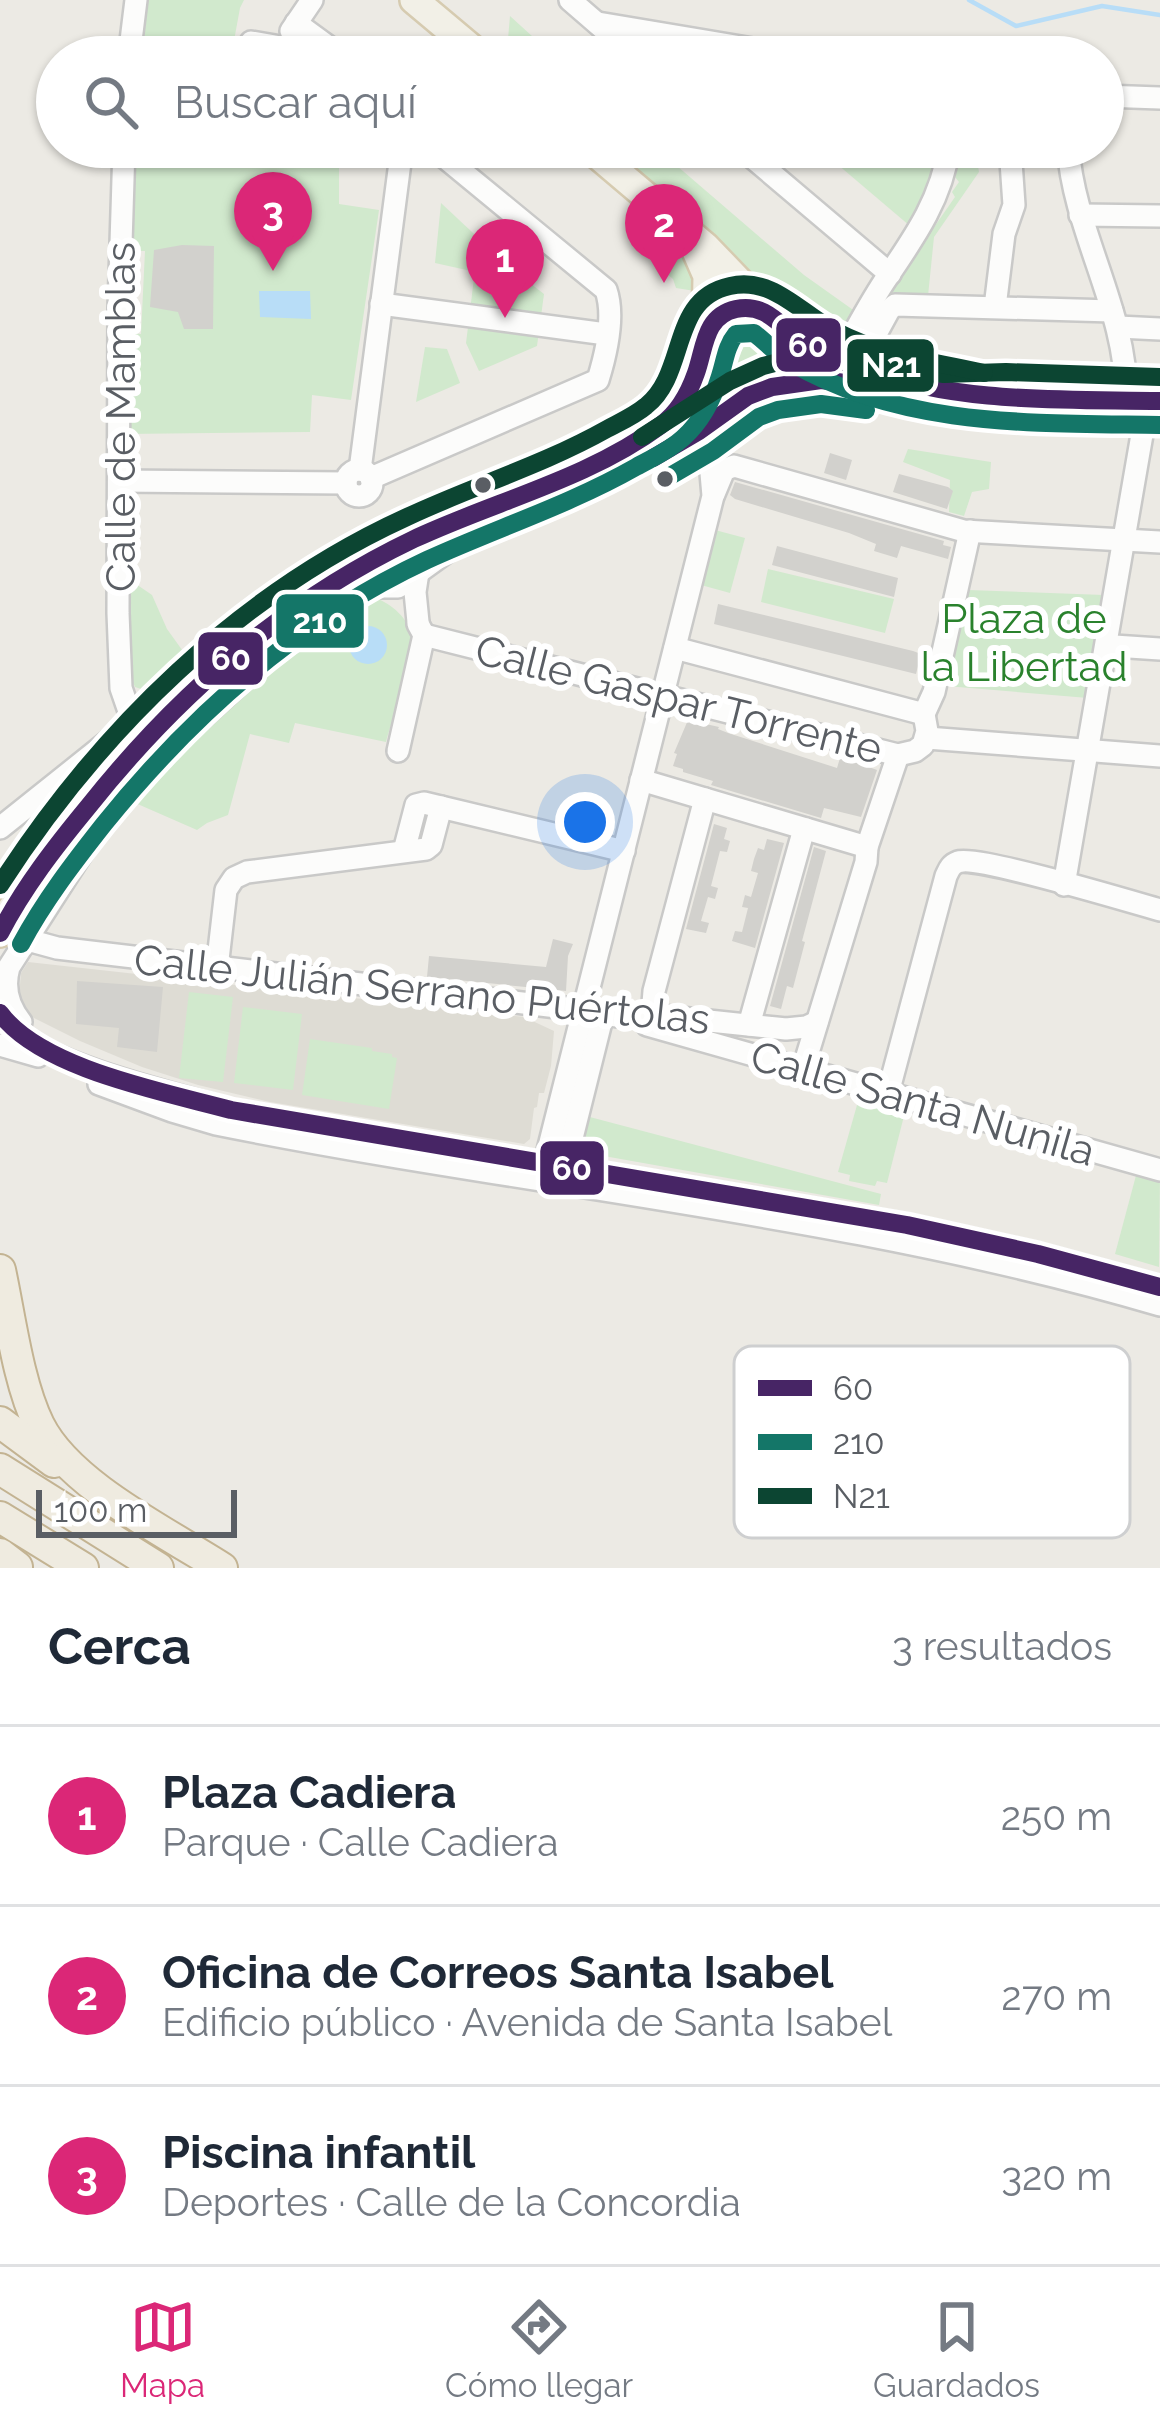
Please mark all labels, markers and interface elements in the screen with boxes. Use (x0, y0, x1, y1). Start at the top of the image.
search box (36, 36, 1124, 168)
icon: search (78, 69, 144, 135)
text: Buscar aquí (174, 76, 417, 129)
pin: 3 (234, 172, 312, 271)
pin: 2 (625, 184, 703, 283)
pin: 1 (466, 219, 544, 318)
street label: Calle de Mamblas (96, 242, 145, 592)
line badge: 60 (774, 316, 843, 374)
text: 60 (788, 326, 828, 365)
line badge: N21 (845, 337, 936, 394)
text: N21 (861, 346, 921, 385)
unlabelled marker (654, 468, 676, 490)
unlabelled marker (472, 474, 494, 496)
line badge: 210 (274, 592, 366, 650)
park label: Plaza de la Libertad (920, 594, 1128, 691)
text: 210 (292, 602, 348, 641)
street label: Calle Gaspar Torrente (471, 625, 887, 774)
line badge: 60 (196, 630, 265, 687)
text: 60 (211, 639, 251, 678)
your location (555, 792, 615, 852)
street label: Calle Julián Serrano Puértolas (132, 935, 712, 1044)
street label: Calle Santa Nunila (745, 1031, 1101, 1176)
line badge: 60 (538, 1139, 606, 1197)
text: 60 (552, 1149, 592, 1188)
legend (734, 1346, 1130, 1538)
text: 60 (833, 1369, 873, 1408)
text: 210 (833, 1423, 885, 1462)
text: N21 (833, 1477, 890, 1516)
scale bar (36, 1484, 237, 1537)
text: 100 m (54, 1491, 147, 1530)
text: Cerca (48, 1616, 191, 1676)
text: 3 resultados (892, 1623, 1112, 1669)
text: Plaza Cadiera (162, 1766, 456, 1819)
text: 1 (77, 1793, 97, 1839)
text: 250 m (1001, 1793, 1112, 1839)
text: Parque · Calle Cadiera (162, 1819, 558, 1865)
text: Oficina de Correos Santa Isabel (162, 1946, 834, 1999)
text: 2 (76, 1973, 98, 2019)
text: 270 m (1001, 1973, 1112, 2019)
text: Edificio público · Avenida de Santa Isabel (162, 1999, 892, 2045)
text: Piscina infantil (162, 2126, 475, 2179)
text: 3 (76, 2153, 98, 2199)
text: 320 m (1001, 2153, 1112, 2199)
text: Deportes · Calle de la Concordia (162, 2179, 741, 2225)
tab: Mapa (120, 2294, 205, 2405)
tab: Cómo llegar (445, 2294, 633, 2405)
tab: Guardados (873, 2294, 1040, 2405)

